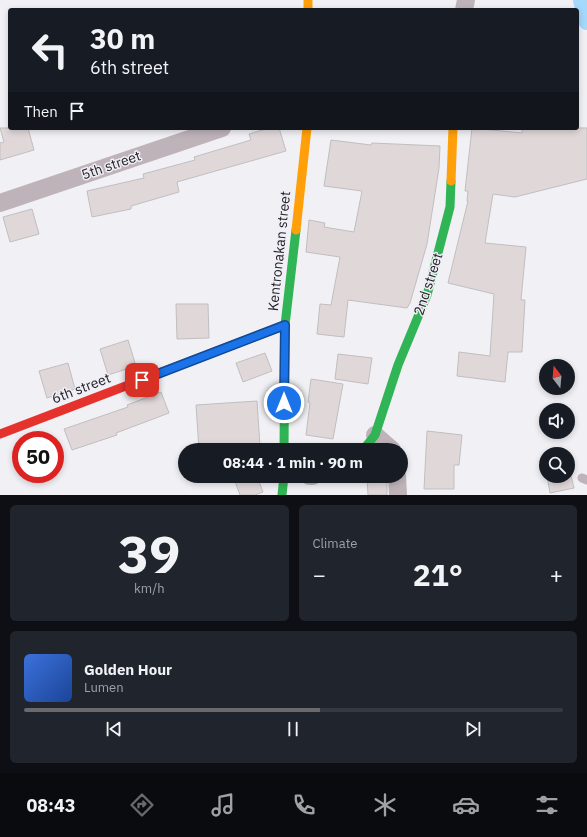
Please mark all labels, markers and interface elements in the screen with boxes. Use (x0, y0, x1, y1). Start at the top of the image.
text: 30 m (90, 20, 155, 57)
icon: left (24, 24, 76, 76)
text: 6th street (90, 56, 169, 79)
icon: arrive (66, 100, 88, 122)
text: Then (24, 102, 58, 121)
street label: 5th street (79, 146, 143, 184)
street label: Kentronakan street (264, 190, 294, 312)
street label: 2nd street (409, 250, 447, 318)
north arrow (539, 359, 575, 395)
map controls (539, 359, 575, 483)
pin (125, 363, 159, 397)
street label: 6th street (49, 369, 113, 407)
icon: arrive (131, 369, 153, 391)
position arrow (263, 382, 305, 424)
button: sound (539, 403, 575, 439)
speed limit sign: 50 (12, 431, 64, 483)
button: search (539, 447, 575, 483)
text: 08:44 · 1 min · 90 m (223, 453, 363, 472)
text: 39 (118, 520, 180, 587)
text: Climate (313, 535, 357, 552)
text: 21° (413, 555, 463, 594)
text: − (313, 560, 326, 589)
text: + (550, 560, 563, 589)
text: km/h (134, 580, 165, 597)
text: Golden Hour (84, 660, 172, 679)
text: Lumen (84, 679, 124, 696)
icon: previous (103, 718, 125, 740)
icon: pause (282, 718, 304, 740)
icon: next (462, 718, 484, 740)
icon: directions (128, 791, 156, 819)
icon: music (209, 791, 237, 819)
icon: phone (290, 791, 318, 819)
icon: climate (371, 791, 399, 819)
icon: car (452, 791, 480, 819)
icon: filters (533, 791, 561, 819)
text: 08:43 (26, 794, 76, 817)

